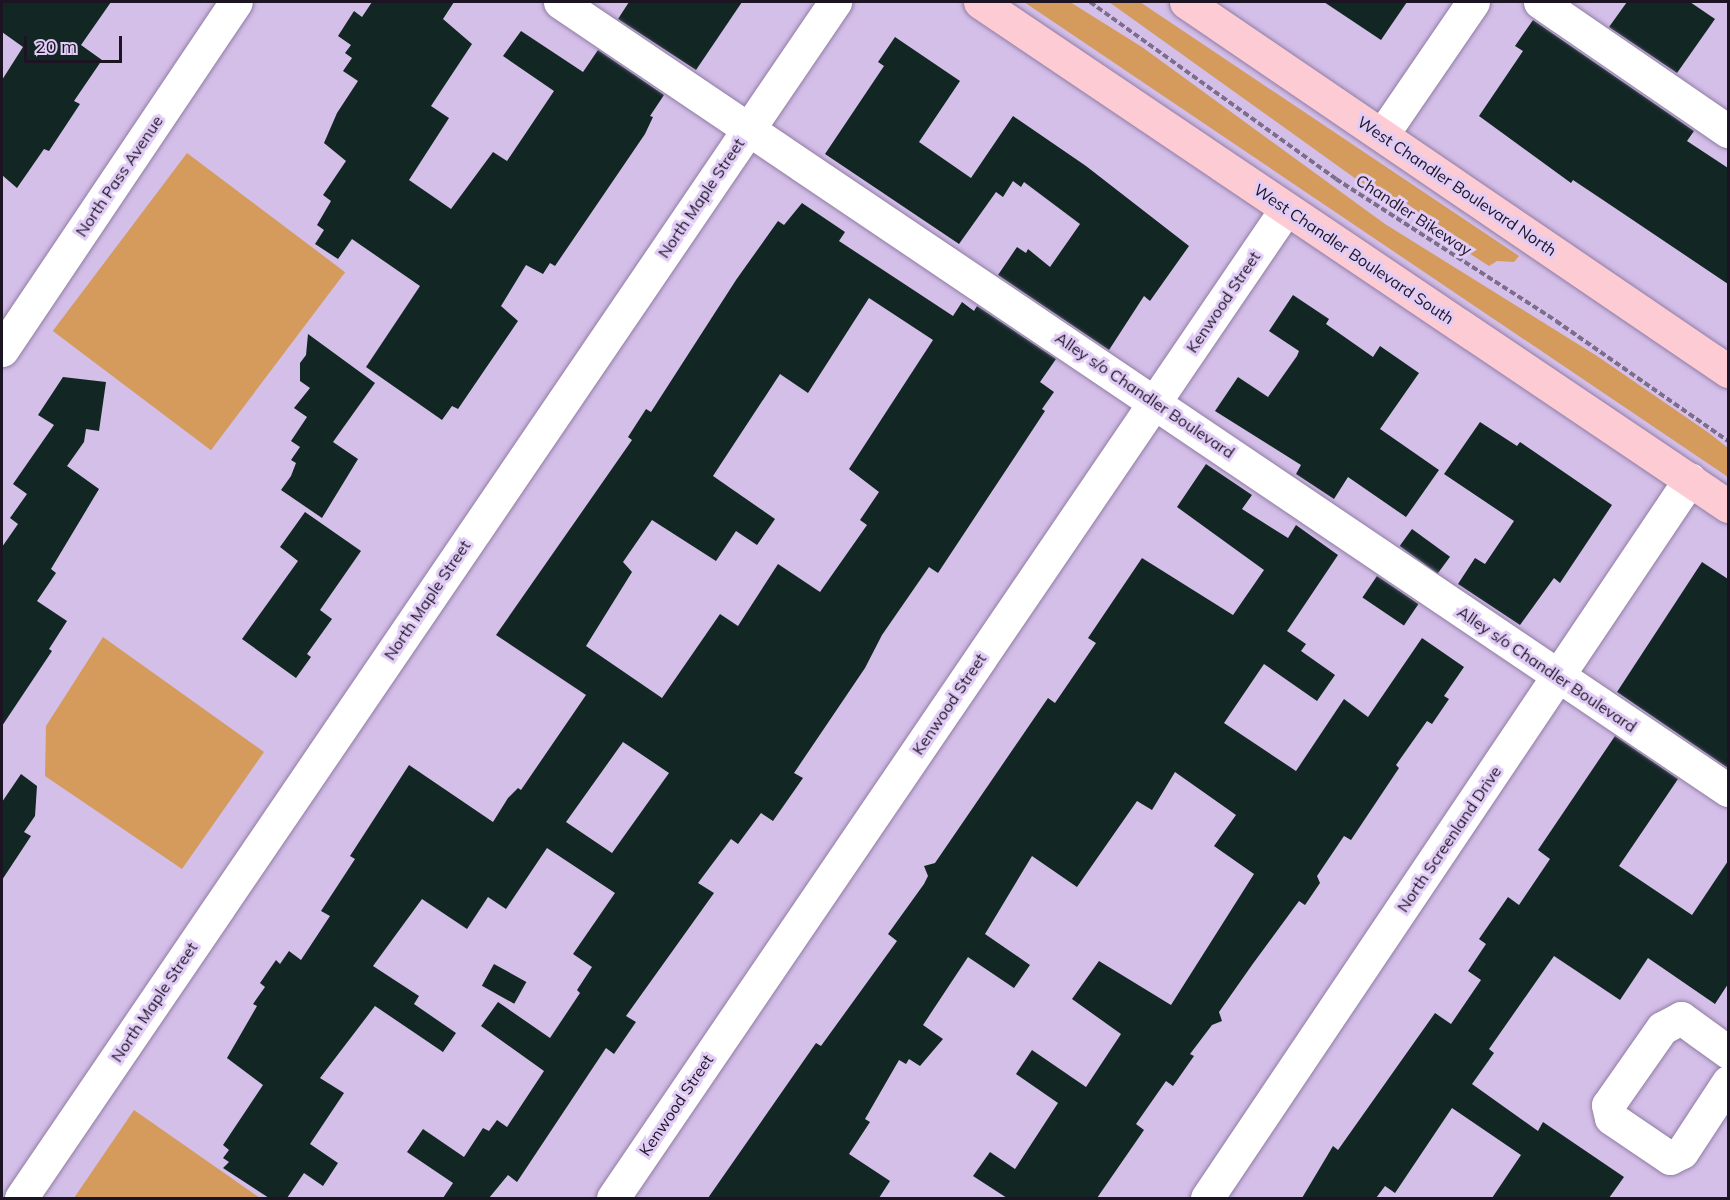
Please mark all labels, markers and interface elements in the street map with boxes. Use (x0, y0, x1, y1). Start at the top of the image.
scale bar (27, 24, 124, 62)
text: 20 m (35, 35, 77, 58)
street label: North Pass Avenue (71, 112, 167, 240)
street label: West Chandler Boulevard North (1354, 112, 1560, 260)
street label: North Maple Street (654, 134, 748, 262)
street label: Chandler Bikeway (1352, 170, 1476, 260)
street label: West Chandler Boulevard South (1250, 180, 1458, 328)
street label: Kenwood Street (1182, 248, 1264, 356)
street label: Alley s/o Chandler Boulevard (1052, 328, 1238, 462)
street label: North Maple Street (380, 536, 474, 664)
street label: Alley s/o Chandler Boulevard (1454, 602, 1640, 736)
street label: Kenwood Street (908, 650, 990, 758)
street label: North Screenland Drive (1393, 762, 1505, 916)
street label: North Maple Street (107, 938, 201, 1066)
street label: Kenwood Street (635, 1051, 717, 1159)

